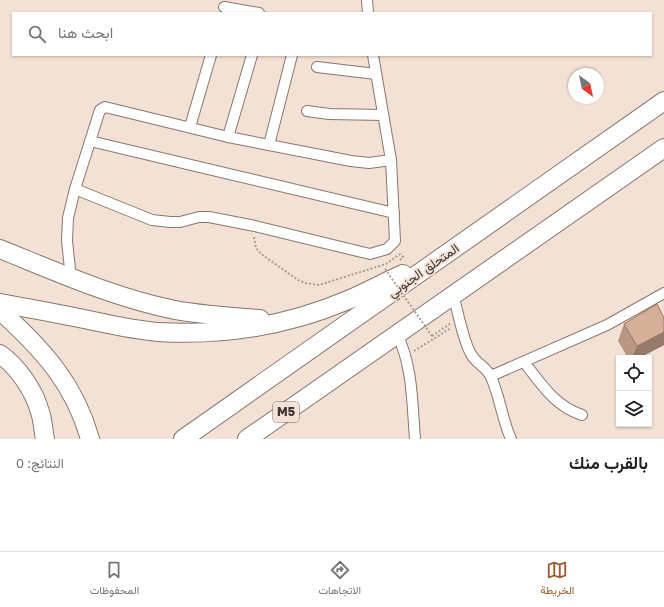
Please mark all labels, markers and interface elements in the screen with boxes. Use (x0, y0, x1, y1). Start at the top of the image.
search box (12, 12, 652, 56)
icon: search (26, 23, 48, 45)
text: ابحث هنا (58, 23, 113, 41)
north arrow (568, 68, 604, 104)
street label: المتحلق الجنوبي (384, 240, 463, 303)
map controls (616, 355, 652, 427)
button: locate (616, 355, 652, 391)
button: layers (616, 391, 652, 427)
road number: M5 (273, 402, 299, 422)
text: بالقرب منك (569, 452, 648, 473)
text: النتائج: 0 (16, 455, 64, 471)
tab: المحفوظات (90, 559, 139, 600)
tab: الاتجاهات (318, 559, 361, 600)
tab: الخريطة (540, 559, 574, 600)

